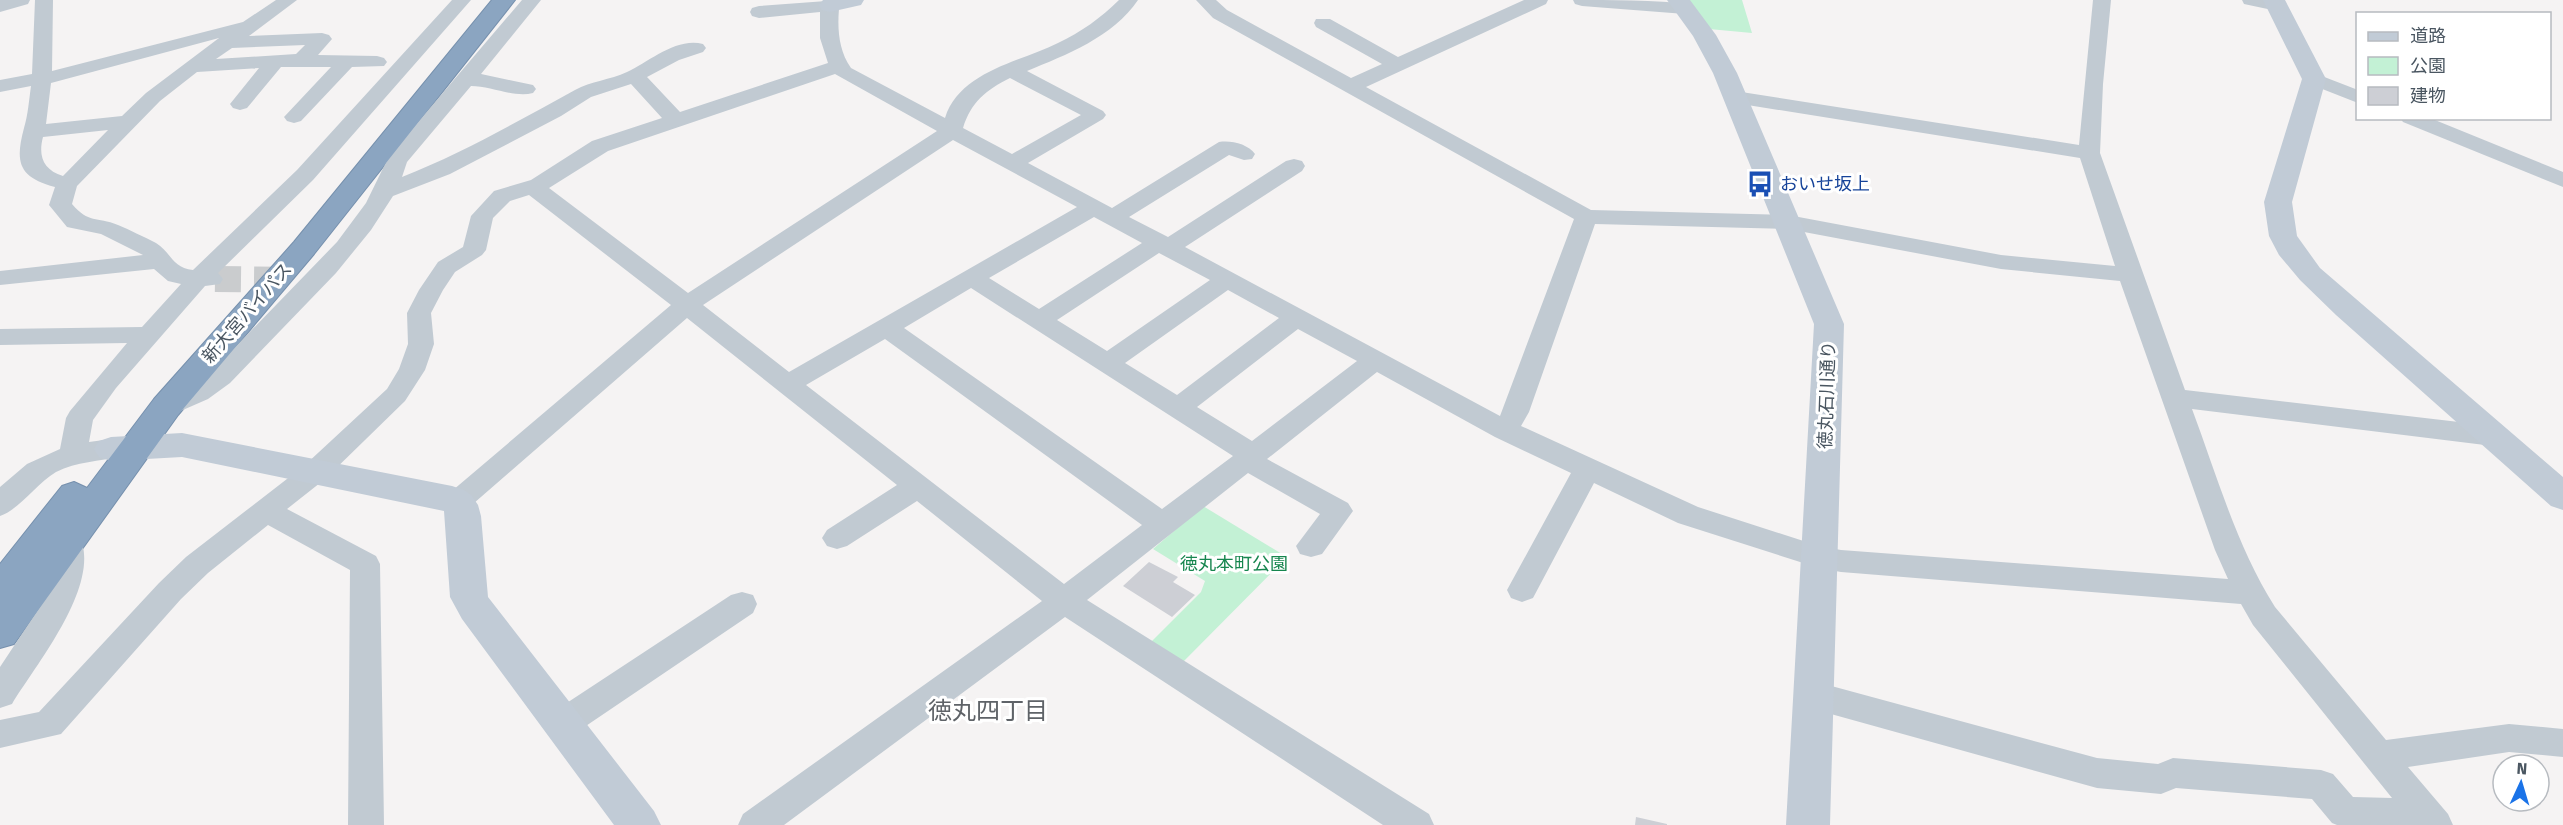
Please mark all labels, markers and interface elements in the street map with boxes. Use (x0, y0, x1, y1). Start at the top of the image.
legend (2356, 12, 2551, 120)
text: 道路 (2410, 25, 2446, 47)
text: 公園 (2410, 55, 2446, 77)
text: 建物 (2410, 85, 2446, 107)
bus stop icon: おいせ坂上 (1745, 169, 1775, 199)
place label: おいせ坂上 (1780, 173, 1870, 195)
street label: 新大宮バイパス (197, 258, 297, 368)
street label: 徳丸石川通り (1814, 341, 1840, 449)
park label: 徳丸本町公園 (1180, 553, 1288, 575)
district label: 徳丸四丁目 (928, 697, 1048, 725)
north arrow (2491, 753, 2551, 813)
text: N (2516, 759, 2528, 778)

